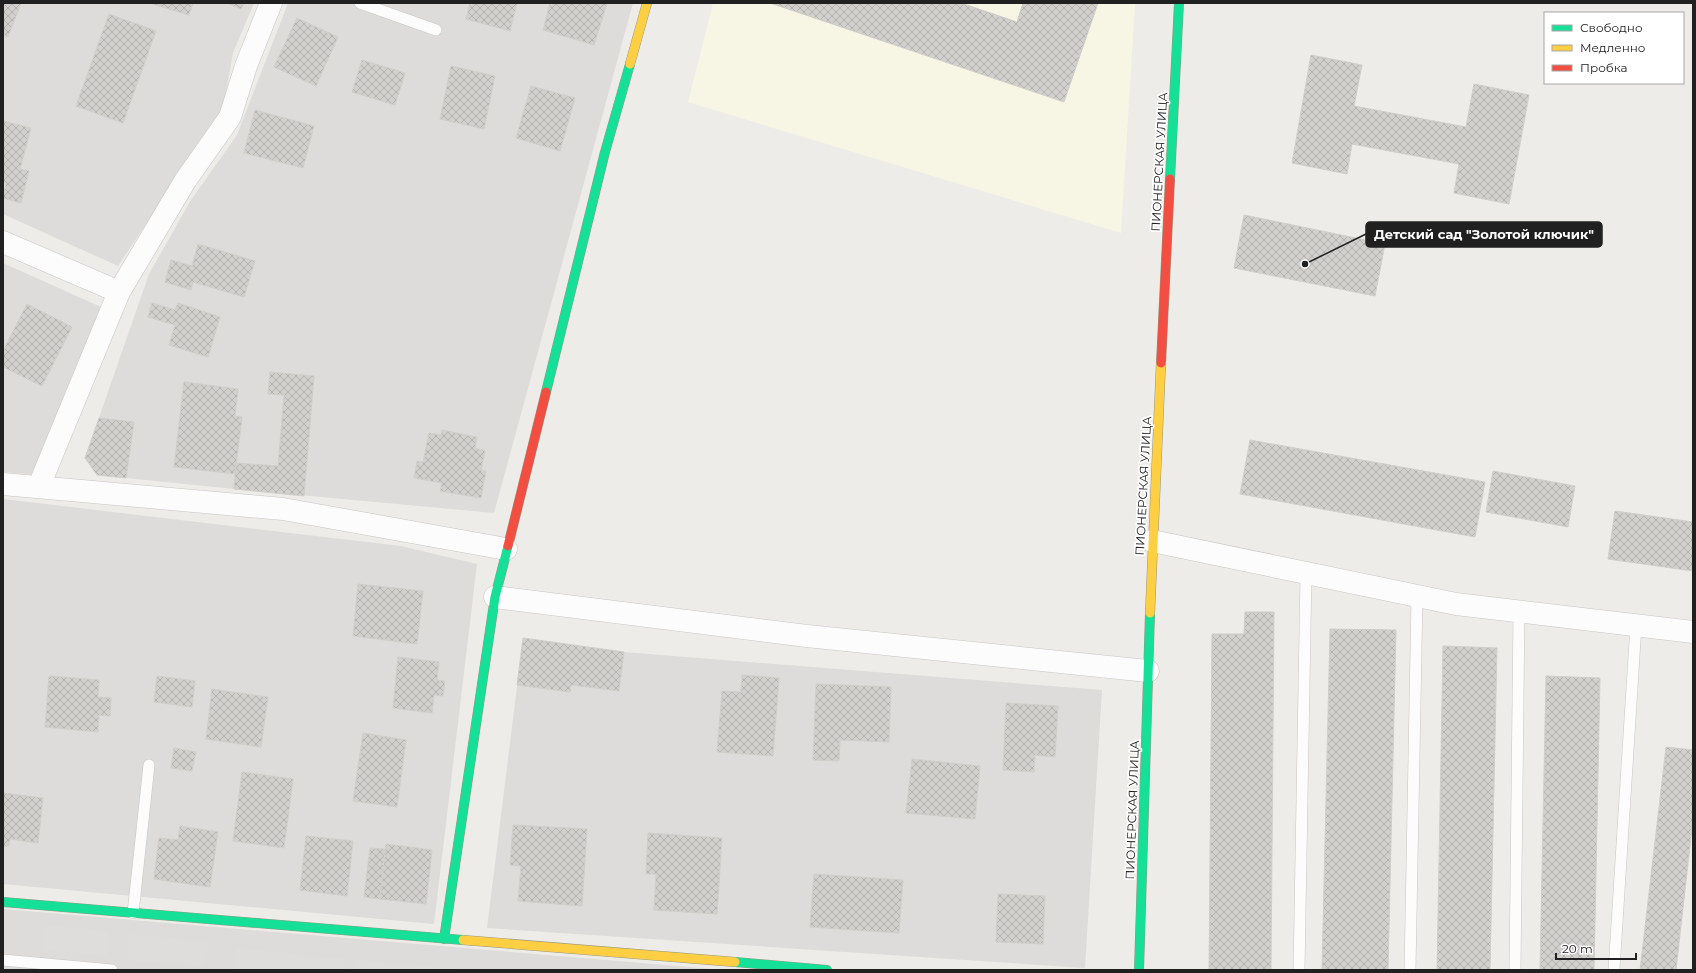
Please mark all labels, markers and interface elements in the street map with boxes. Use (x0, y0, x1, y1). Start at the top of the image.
legend (1544, 12, 1684, 84)
text: Свободно (1580, 20, 1643, 35)
text: Медленно (1580, 40, 1646, 55)
text: Пробка (1580, 60, 1628, 75)
street label: ПИОНЕРСКАЯ УЛИЦА (1148, 92, 1170, 232)
callout: Детский сад "Золотой ключик" (1366, 222, 1602, 247)
text: Детский сад "Золотой ключик" (1374, 226, 1594, 242)
street label: ПИОНЕРСКАЯ УЛИЦА (1132, 416, 1154, 556)
street label: ПИОНЕРСКАЯ УЛИЦА (1122, 740, 1142, 880)
scale bar (1556, 935, 1636, 961)
text: 20 m (1562, 941, 1593, 956)

